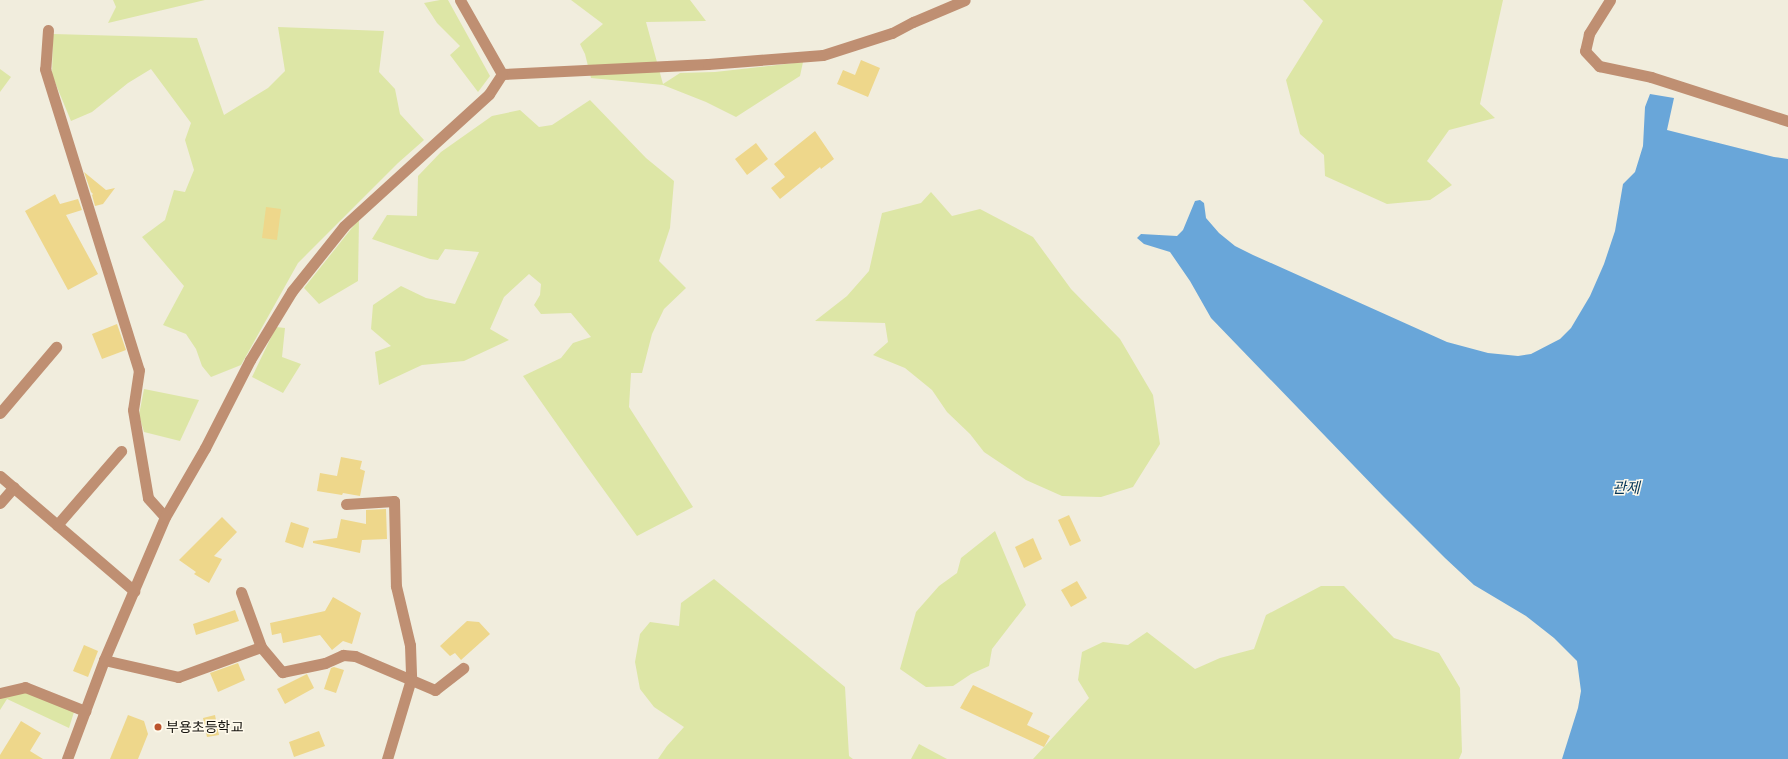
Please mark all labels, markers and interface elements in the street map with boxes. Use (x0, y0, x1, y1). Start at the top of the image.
water label: 관제 (1612, 479, 1640, 497)
place label: 부용초등학교 (166, 719, 243, 735)
marker: 부용초등학교 (153, 722, 163, 732)

